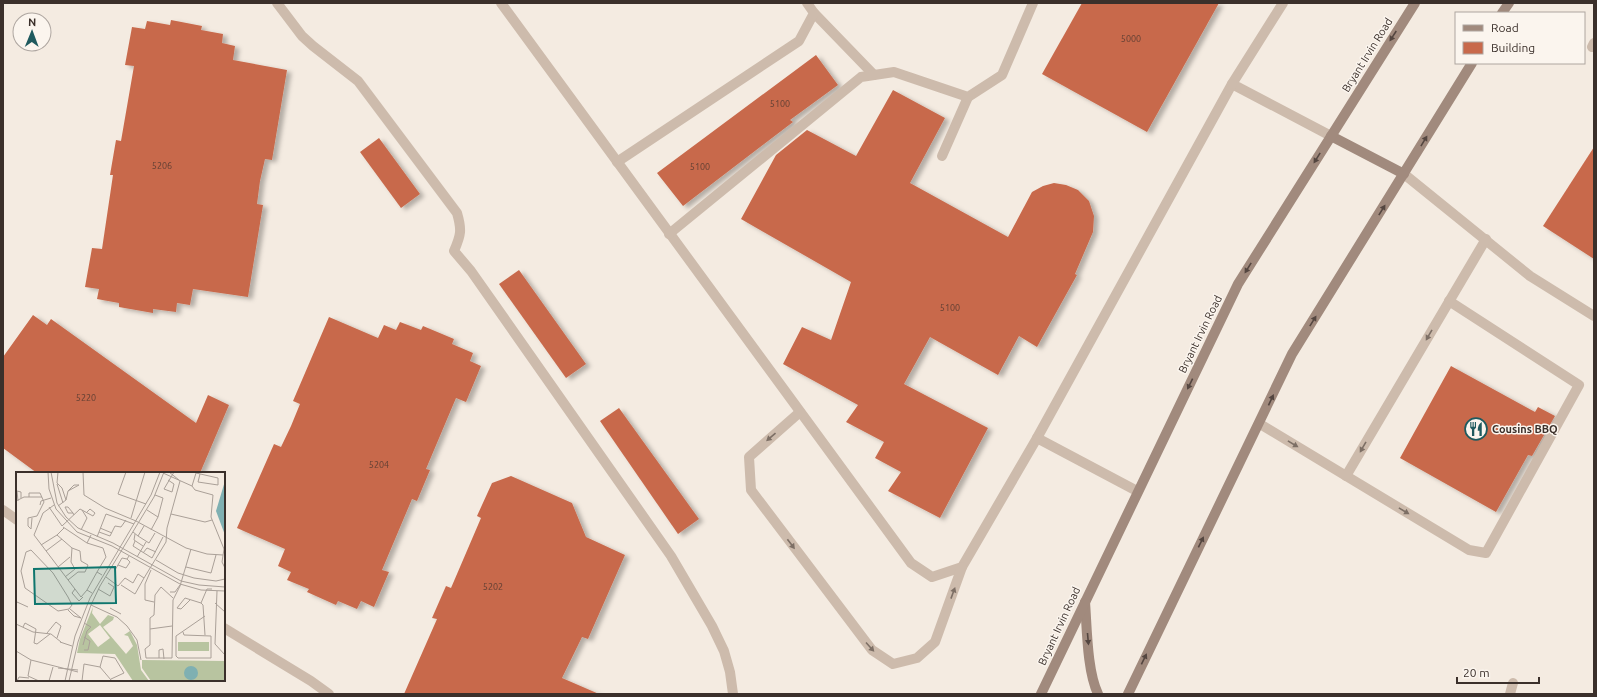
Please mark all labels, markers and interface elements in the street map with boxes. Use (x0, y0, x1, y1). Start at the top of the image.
north arrow (12, 12, 52, 52)
legend (1455, 12, 1585, 64)
text: N (28, 16, 36, 28)
street label: Bryant Irvin Road (1339, 16, 1395, 94)
text: Road (1491, 21, 1519, 34)
one-way arrow (1390, 30, 1397, 42)
house number: 5000 (1121, 34, 1141, 44)
text: Building (1491, 41, 1535, 54)
house number: 5100 (770, 99, 790, 109)
one-way arrow (1421, 135, 1428, 147)
one-way arrow (1314, 152, 1321, 164)
house number: 5206 (152, 161, 172, 171)
house number: 5100 (690, 162, 710, 172)
one-way arrow (1378, 204, 1385, 216)
one-way arrow (1245, 262, 1252, 274)
street label: Bryant Irvin Road (1176, 293, 1224, 375)
house number: 5100 (940, 303, 960, 313)
one-way arrow (1309, 316, 1317, 326)
one-way arrow (1425, 329, 1432, 341)
one-way arrow (1186, 378, 1193, 390)
house number: 5220 (76, 393, 96, 403)
one-way arrow (1268, 394, 1274, 406)
restaurant icon: Cousins BBQ (1463, 416, 1489, 442)
place label: Cousins BBQ (1492, 423, 1558, 435)
one-way arrow (766, 433, 776, 442)
one-way arrow (1287, 440, 1299, 447)
one-way arrow (1360, 441, 1367, 453)
house number: 5204 (369, 460, 389, 470)
inset map (16, 472, 225, 681)
one-way arrow (1398, 508, 1410, 515)
one-way arrow (1198, 536, 1204, 548)
one-way arrow (787, 538, 796, 549)
house number: 5202 (483, 582, 503, 592)
street label: Bryant Irvin Road (1036, 585, 1082, 667)
one-way arrow (950, 587, 956, 599)
one-way arrow (1085, 633, 1091, 645)
one-way arrow (866, 642, 875, 652)
one-way arrow (1141, 653, 1147, 665)
scale bar (1457, 659, 1539, 685)
text: 20 m (1463, 666, 1490, 679)

